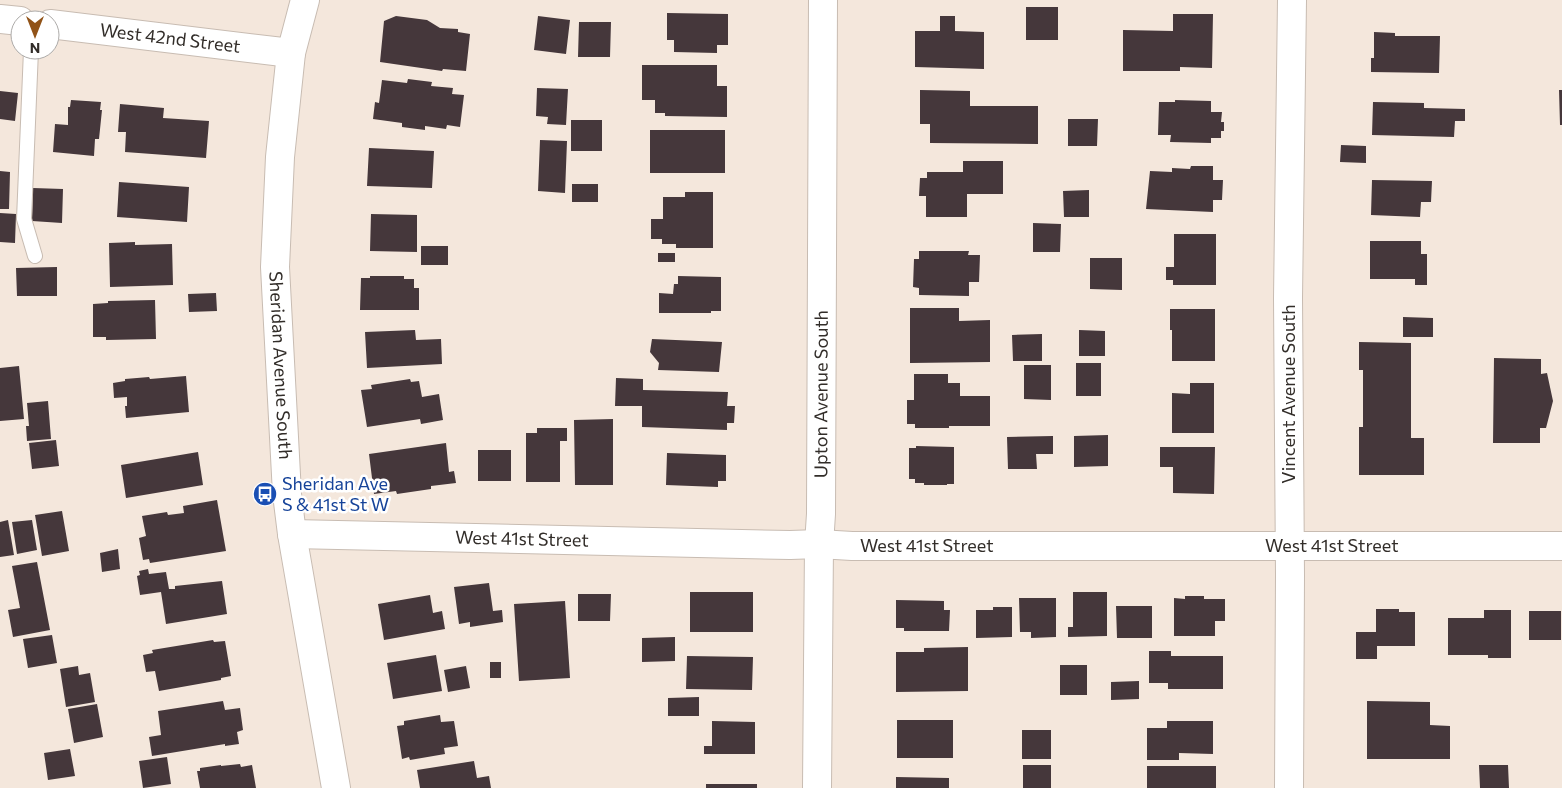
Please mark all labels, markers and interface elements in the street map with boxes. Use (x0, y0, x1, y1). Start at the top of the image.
north arrow (10, 10, 60, 60)
street label: West 42nd Street (99, 18, 242, 57)
text: N (30, 40, 40, 57)
street label: Sheridan Avenue South (265, 271, 297, 460)
street label: Vincent Avenue South (1277, 304, 1299, 484)
street label: Upton Avenue South (809, 310, 832, 478)
place label: Sheridan Ave S & 41st St W (282, 472, 389, 515)
bus stop icon: Sheridan Ave S & 41st St W (252, 481, 278, 507)
street label: West 41st Street (455, 526, 589, 551)
street label: West 41st Street (860, 534, 994, 556)
street label: West 41st Street (1265, 534, 1399, 556)

